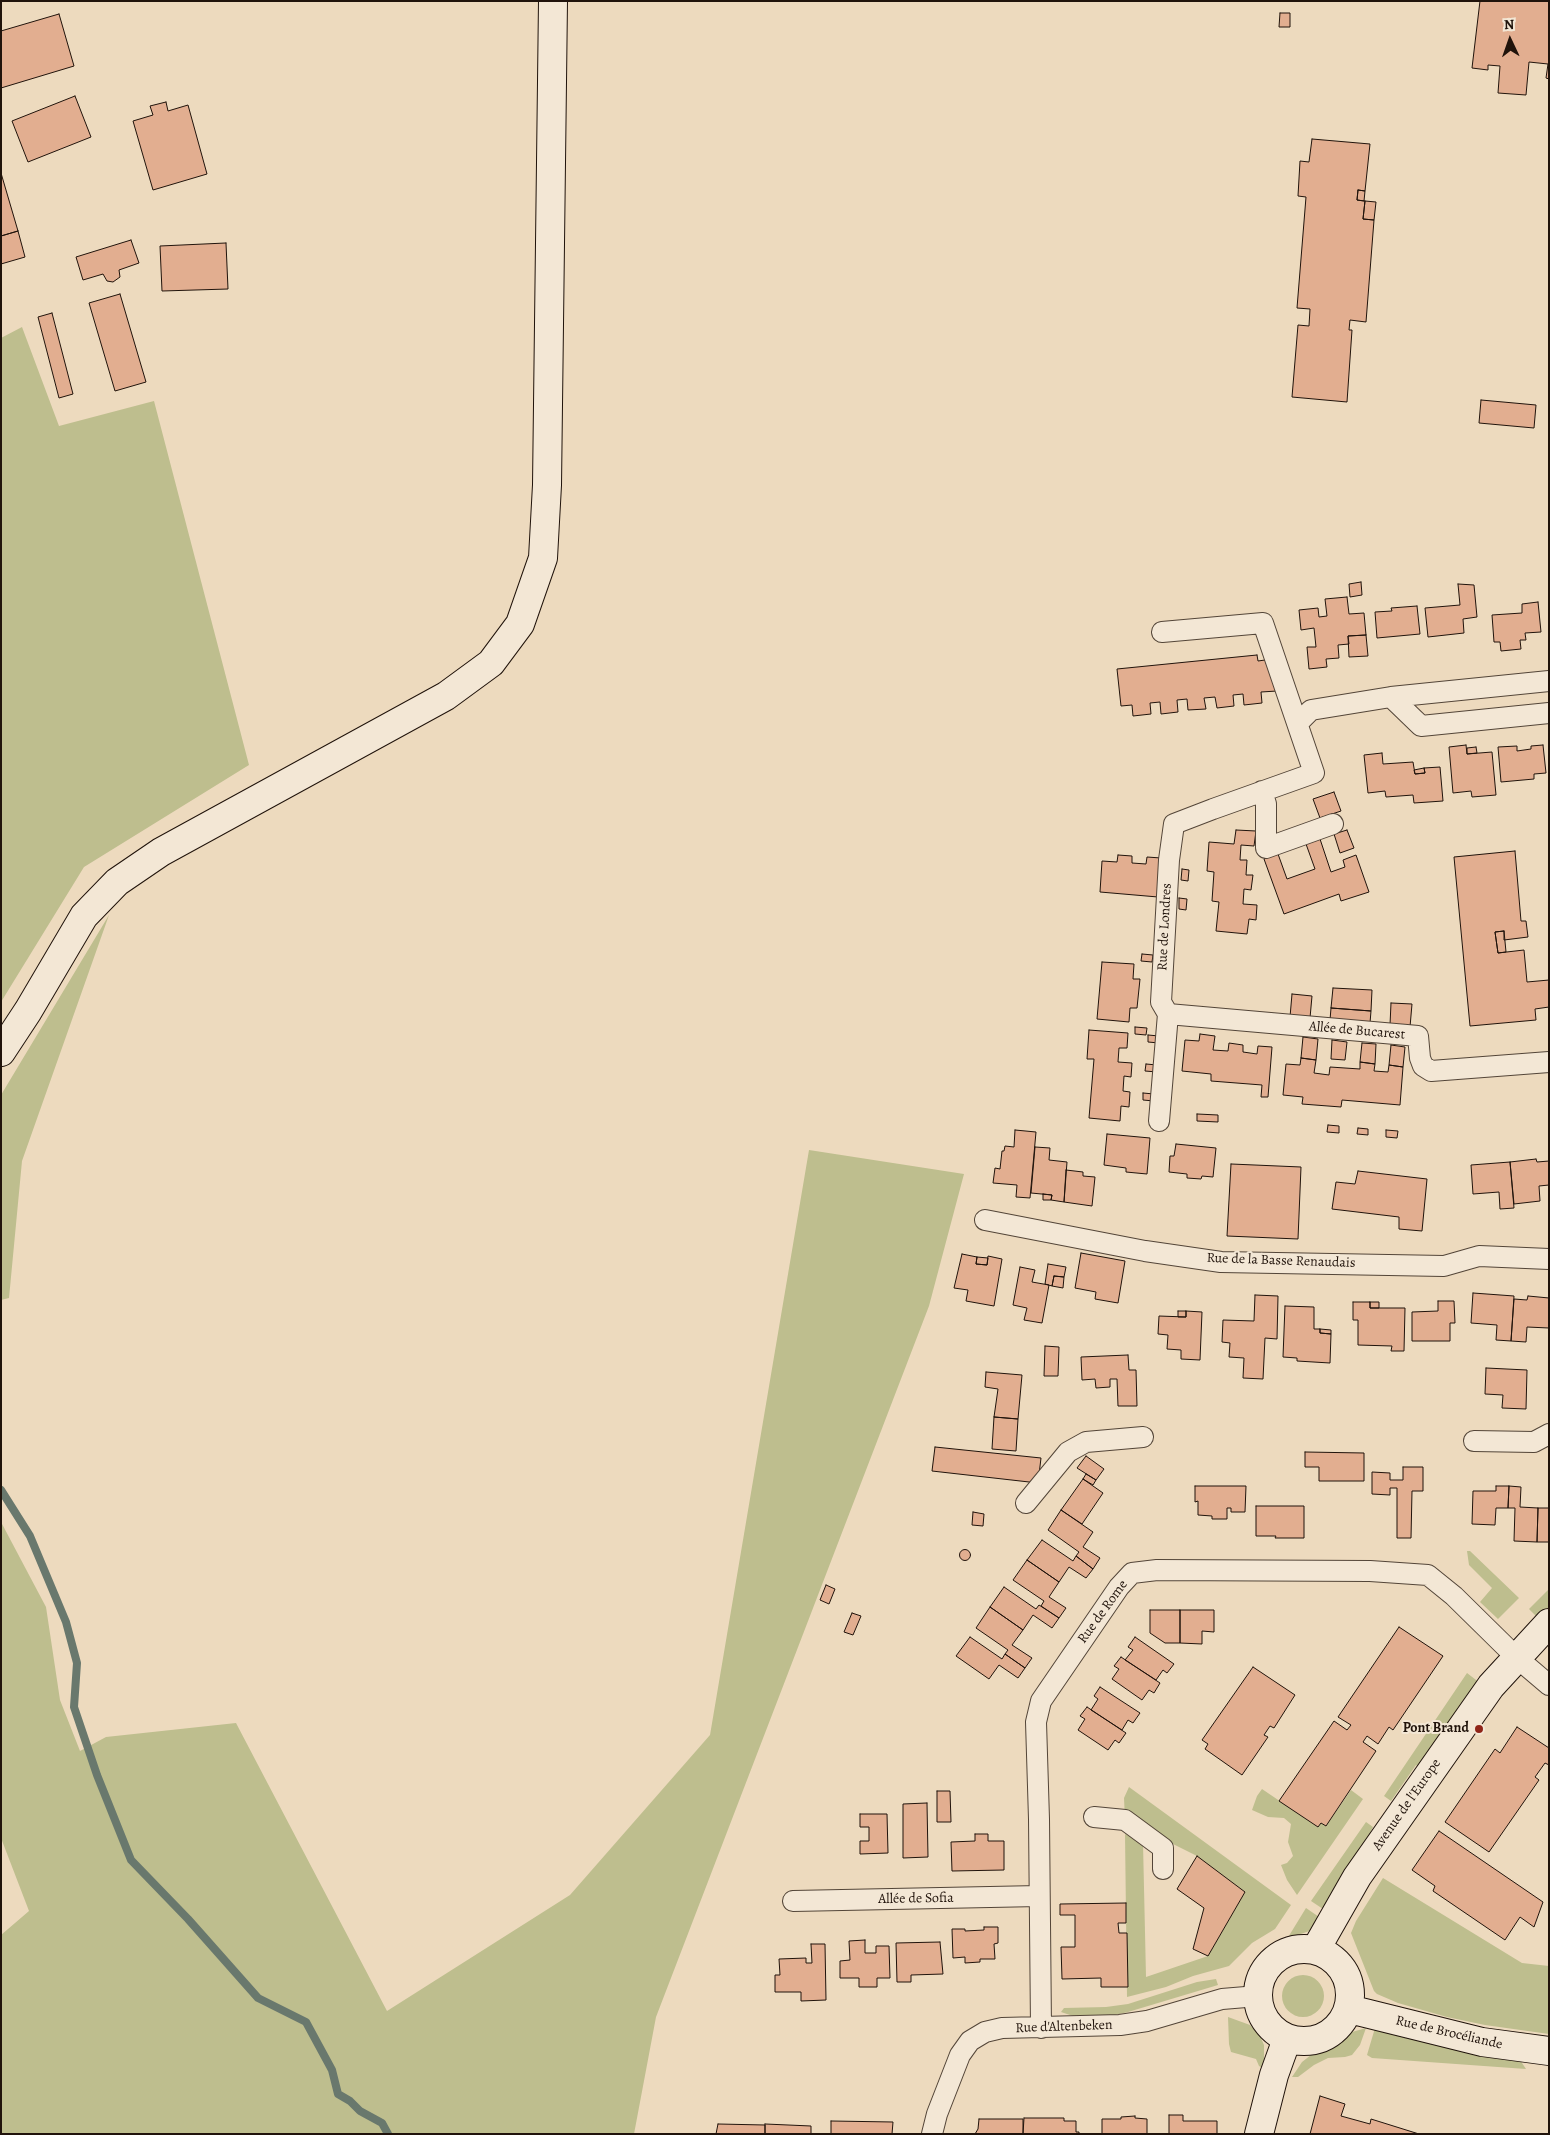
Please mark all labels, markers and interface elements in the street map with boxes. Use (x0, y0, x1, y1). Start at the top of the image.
north arrow (1485, 15, 1535, 65)
text: N (1504, 15, 1515, 34)
street label: Rue de Londres (1154, 883, 1176, 971)
street label: Allée de Bucarest (1308, 1018, 1406, 1044)
street label: Rue de la Basse Renaudais (1206, 1250, 1356, 1272)
street label: Rue de Rome (1074, 1577, 1132, 1647)
place label: Pont Brand (1403, 1721, 1469, 1737)
marker: Pont Brand (1473, 1723, 1485, 1735)
street label: Avenue de l'Europe (1369, 1756, 1445, 1854)
street label: Allée de Sofia (878, 1890, 954, 1908)
street label: Rue de Brocéliande (1394, 2013, 1504, 2053)
street label: Rue d'Altenbeken (1015, 2017, 1113, 2037)

